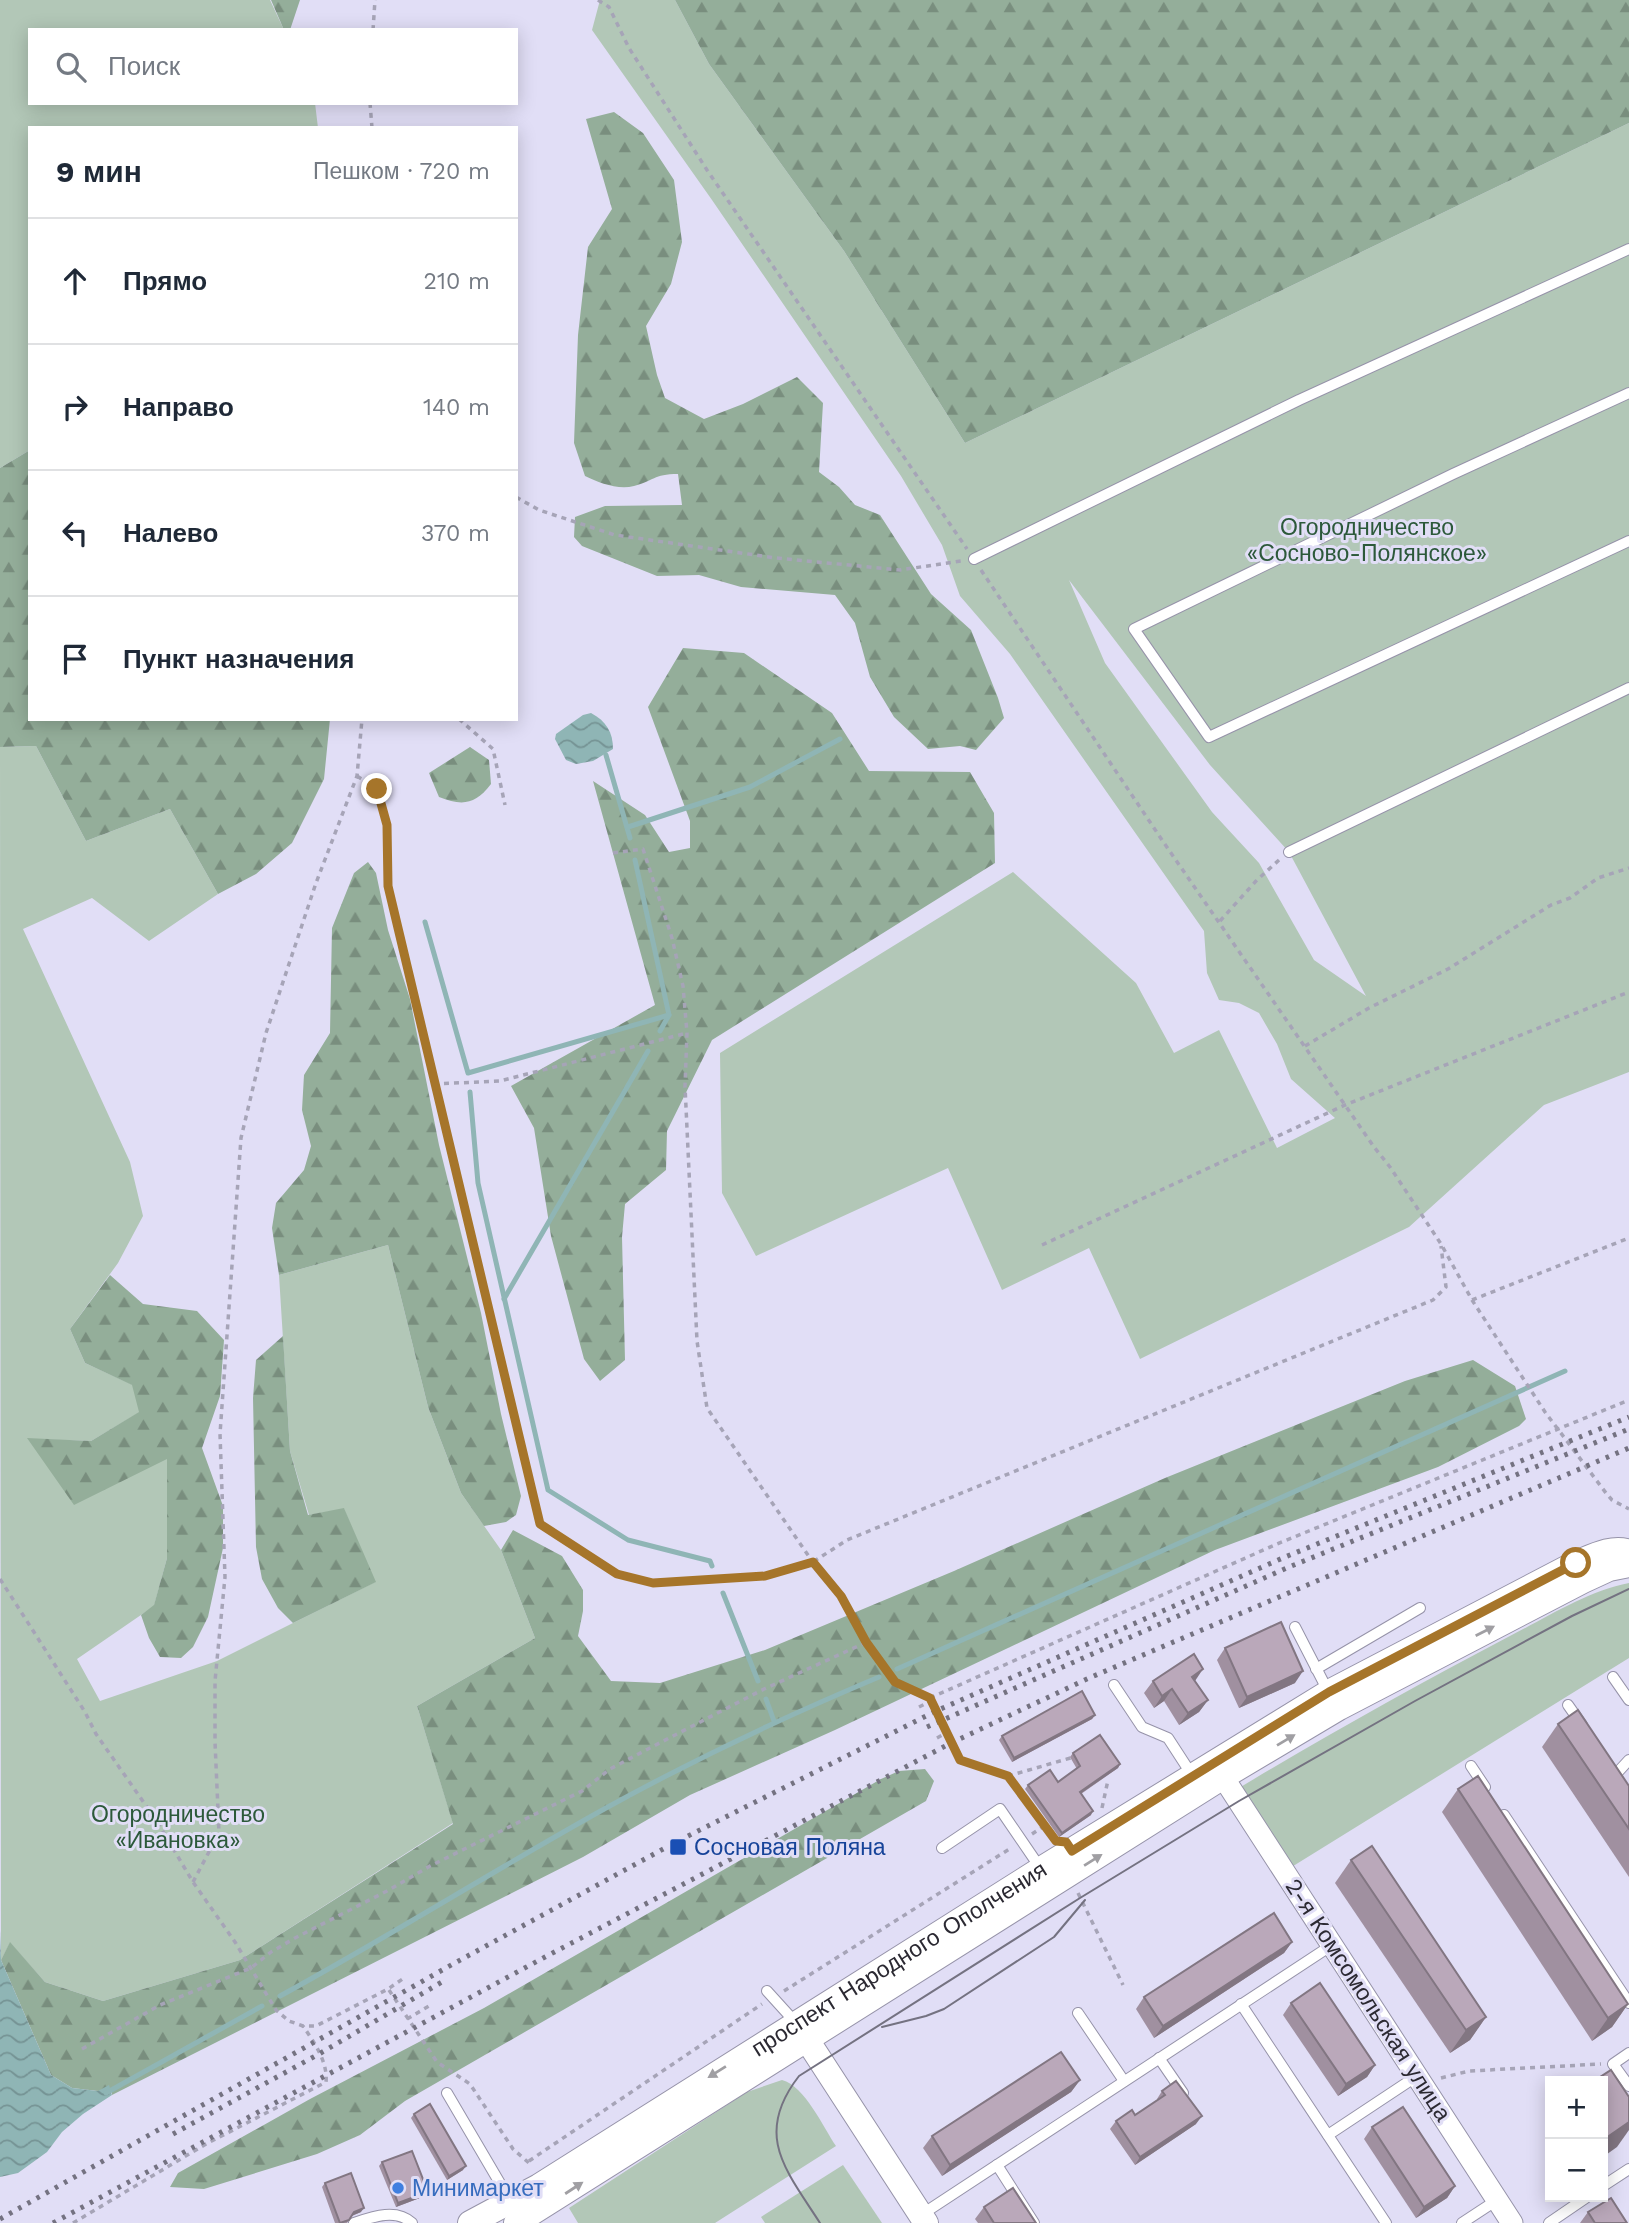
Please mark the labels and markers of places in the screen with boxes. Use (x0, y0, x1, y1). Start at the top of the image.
place label: Сосновая Поляна (694, 1834, 886, 1861)
marker: Сосновая Поляна (668, 1837, 688, 1857)
place label: Минимаркет (412, 2175, 544, 2202)
marker: Минимаркет (390, 2180, 406, 2196)

